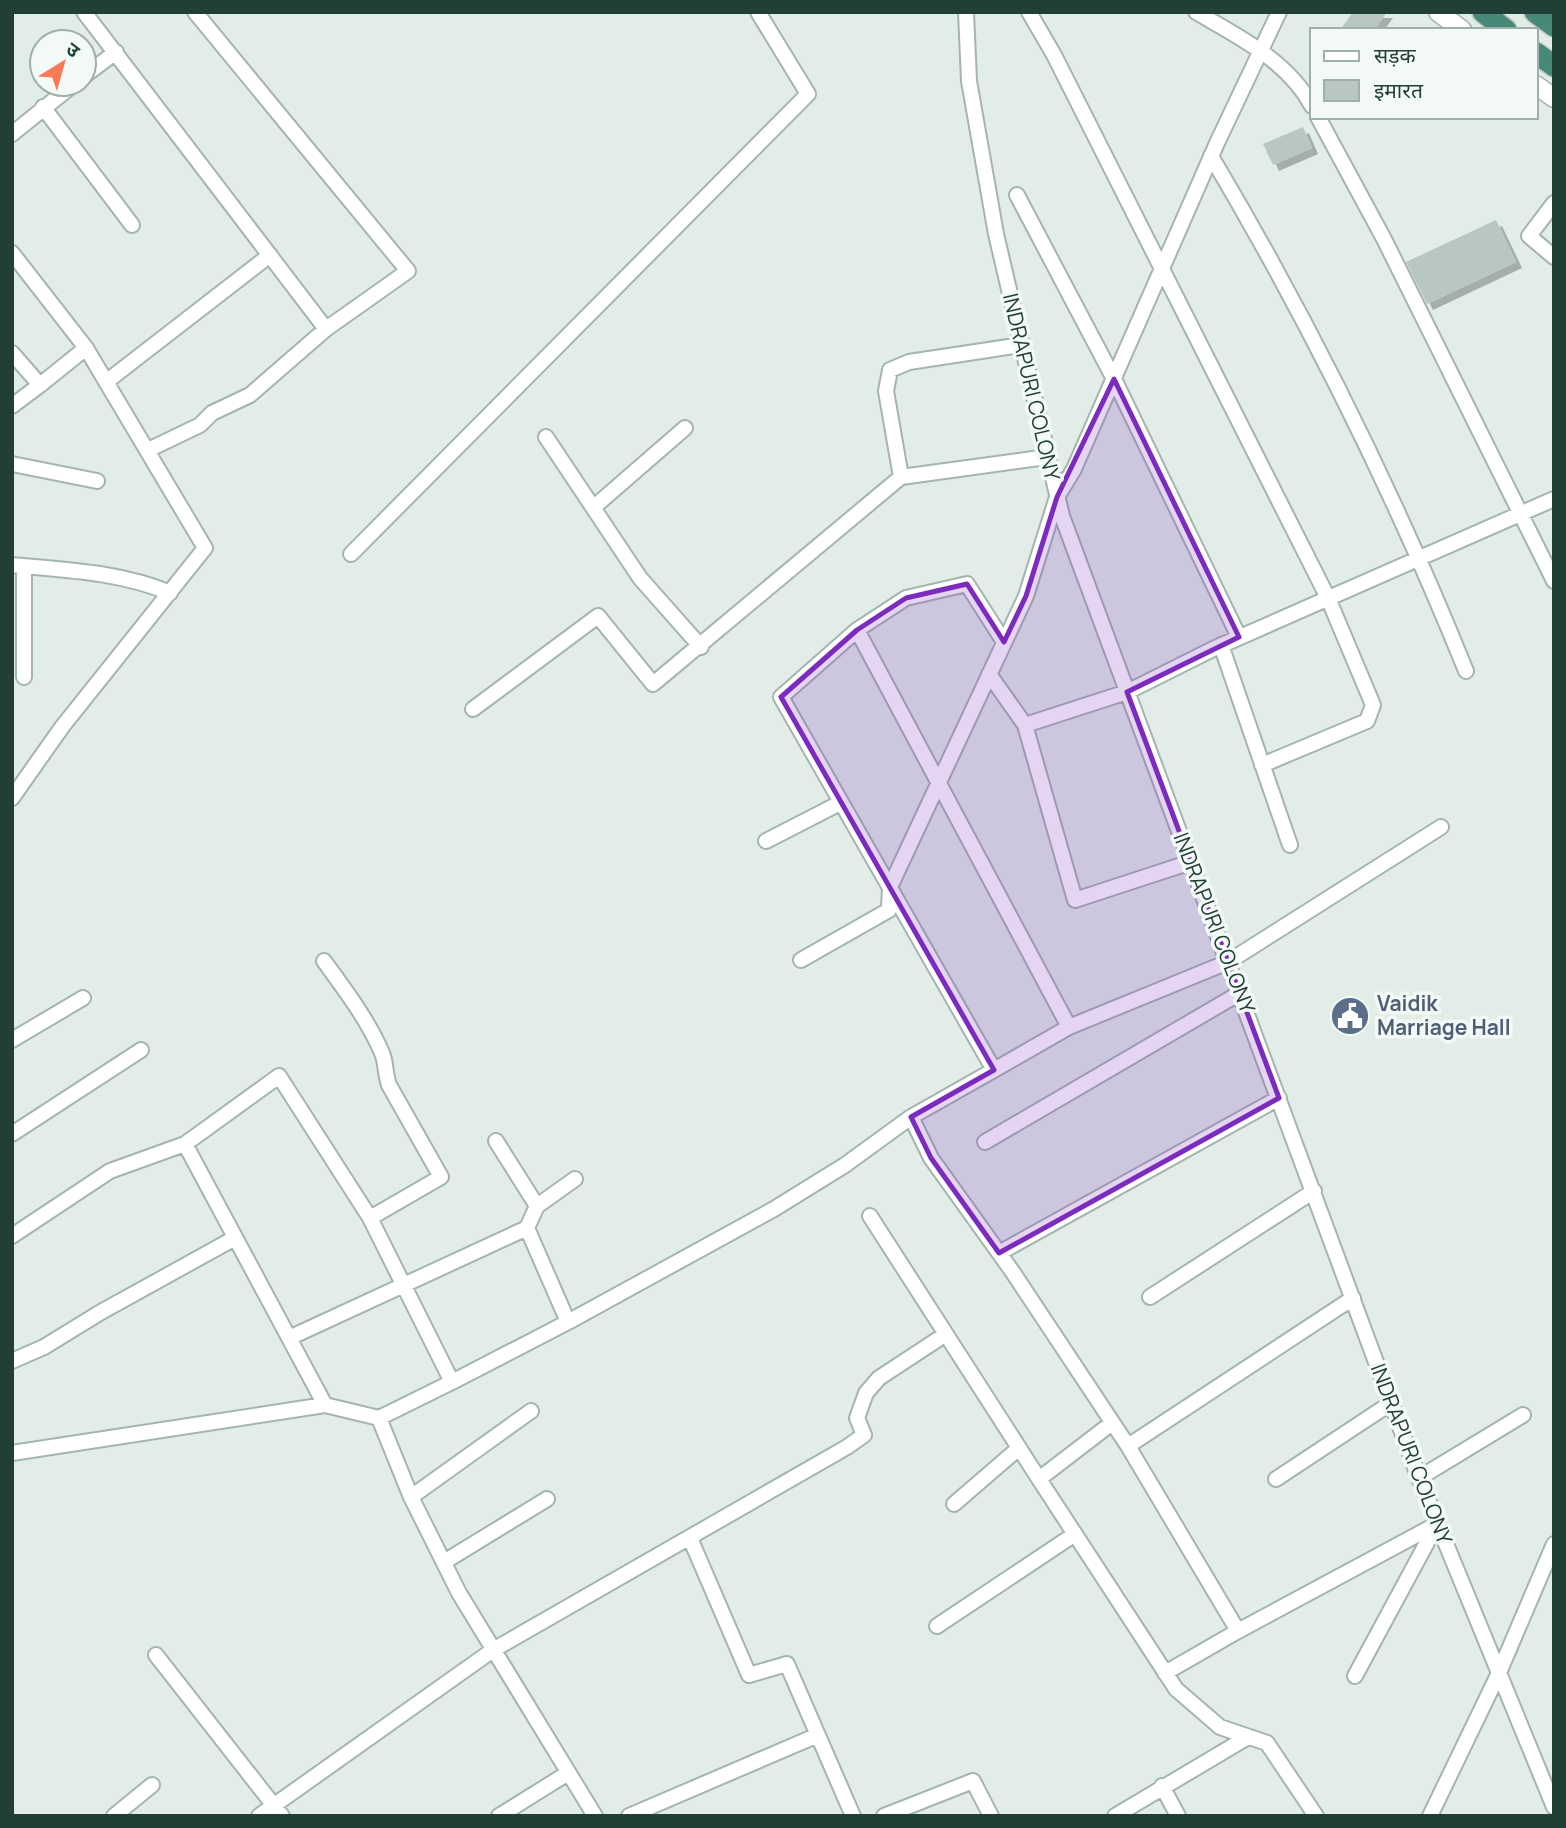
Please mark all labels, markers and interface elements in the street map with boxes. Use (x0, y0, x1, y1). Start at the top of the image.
north arrow (28, 28, 98, 98)
legend (1310, 28, 1538, 119)
text: उ (61, 36, 86, 64)
text: सड़क (1374, 41, 1416, 69)
text: इमारत (1374, 76, 1424, 104)
street label: INDRAPURI COLONY (997, 290, 1067, 484)
street label: INDRAPURI COLONY (1168, 828, 1262, 1017)
place label: Vaidik Marriage Hall (1377, 989, 1511, 1041)
public building icon: Vaidik Marriage Hall (1329, 995, 1371, 1037)
street label: INDRAPURI COLONY (1365, 1359, 1459, 1548)

